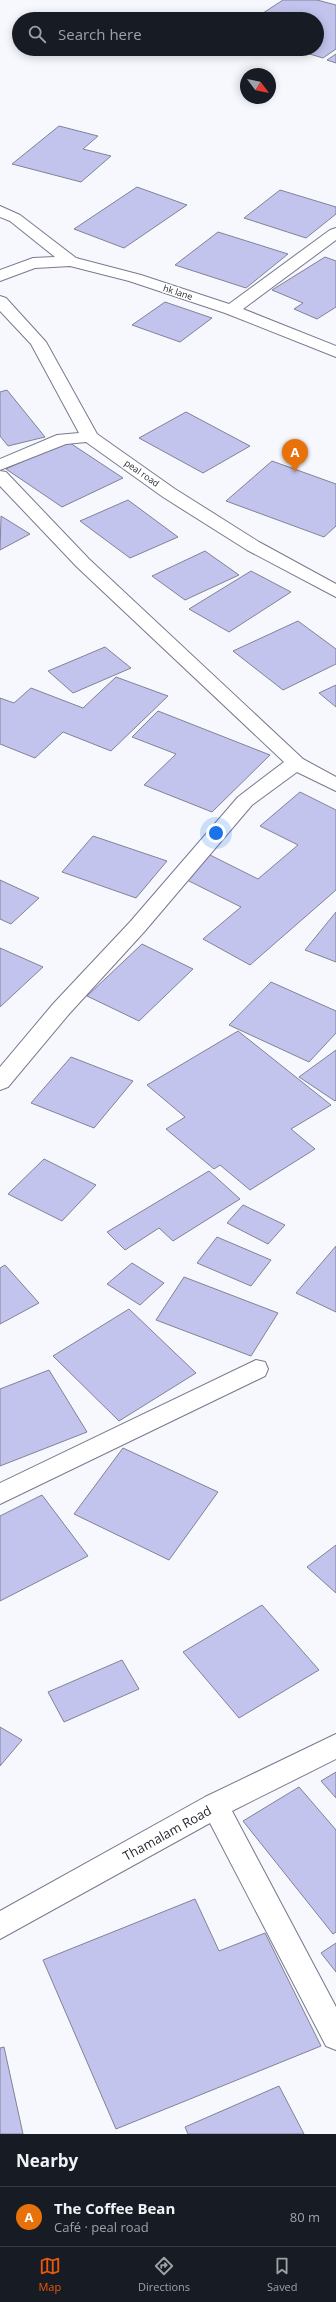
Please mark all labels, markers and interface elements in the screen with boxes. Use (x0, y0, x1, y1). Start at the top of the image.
search box (12, 12, 324, 56)
icon: search (26, 23, 48, 45)
text: Search here (58, 24, 142, 44)
north arrow (240, 68, 276, 104)
street label: hk lane (162, 281, 194, 303)
pin: A (282, 439, 308, 472)
street label: peal road (122, 456, 162, 490)
your location (206, 823, 226, 843)
street label: Thamalam Road (120, 1801, 214, 1865)
text: Nearby (16, 2149, 78, 2172)
text: The Coffee Bean (54, 2198, 175, 2218)
text: A (25, 2208, 33, 2226)
text: 80 m (290, 2208, 320, 2226)
text: Café · peal road (54, 2218, 149, 2236)
tab: Map (38, 2255, 61, 2294)
tab: Directions (138, 2255, 190, 2294)
tab: Saved (267, 2255, 298, 2294)

